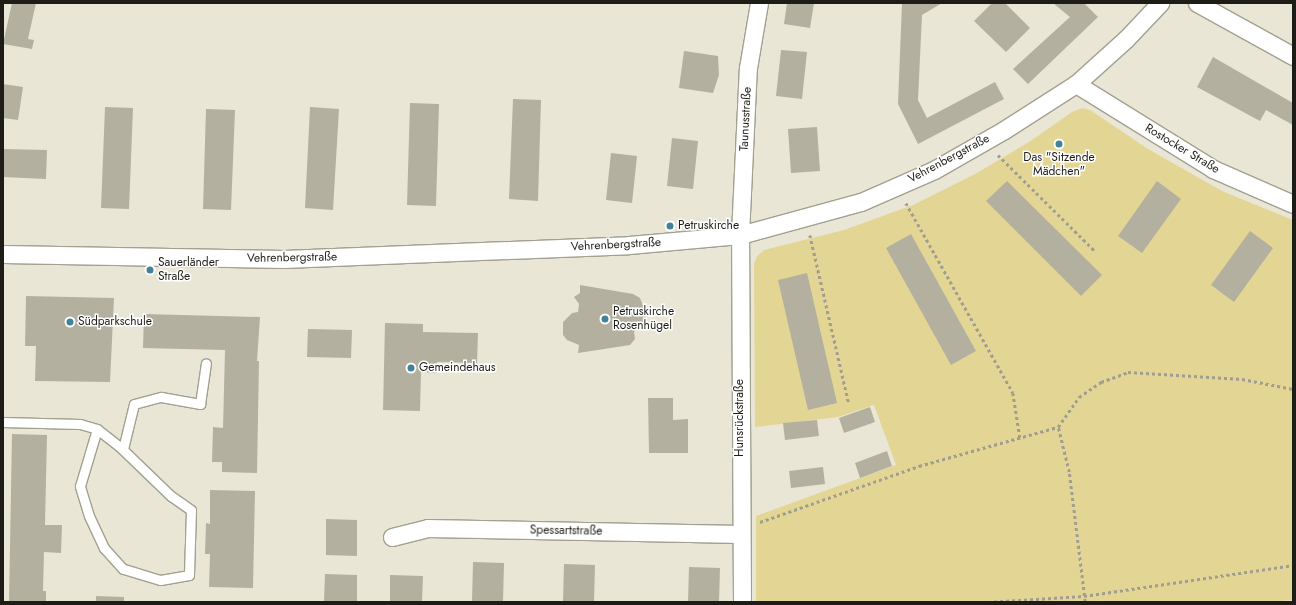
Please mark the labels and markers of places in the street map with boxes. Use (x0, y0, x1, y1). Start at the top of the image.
marker: Das "Sitzende Mädchen" (1054, 139, 1064, 149)
place label: Das "Sitzende Mädchen" (1023, 151, 1095, 179)
place label: Petruskirche (678, 219, 739, 233)
marker: Petruskirche (665, 221, 675, 231)
place label: Sauerländer Straße (158, 256, 219, 284)
marker: Sauerländer Straße (145, 265, 155, 275)
place label: Petruskirche Rosenhügel (613, 305, 674, 333)
marker: Petruskirche Rosenhügel (600, 314, 610, 324)
place label: Südparkschule (78, 315, 152, 329)
marker: Südparkschule (65, 317, 75, 327)
place label: Gemeindehaus (419, 361, 496, 375)
marker: Gemeindehaus (406, 363, 416, 373)

